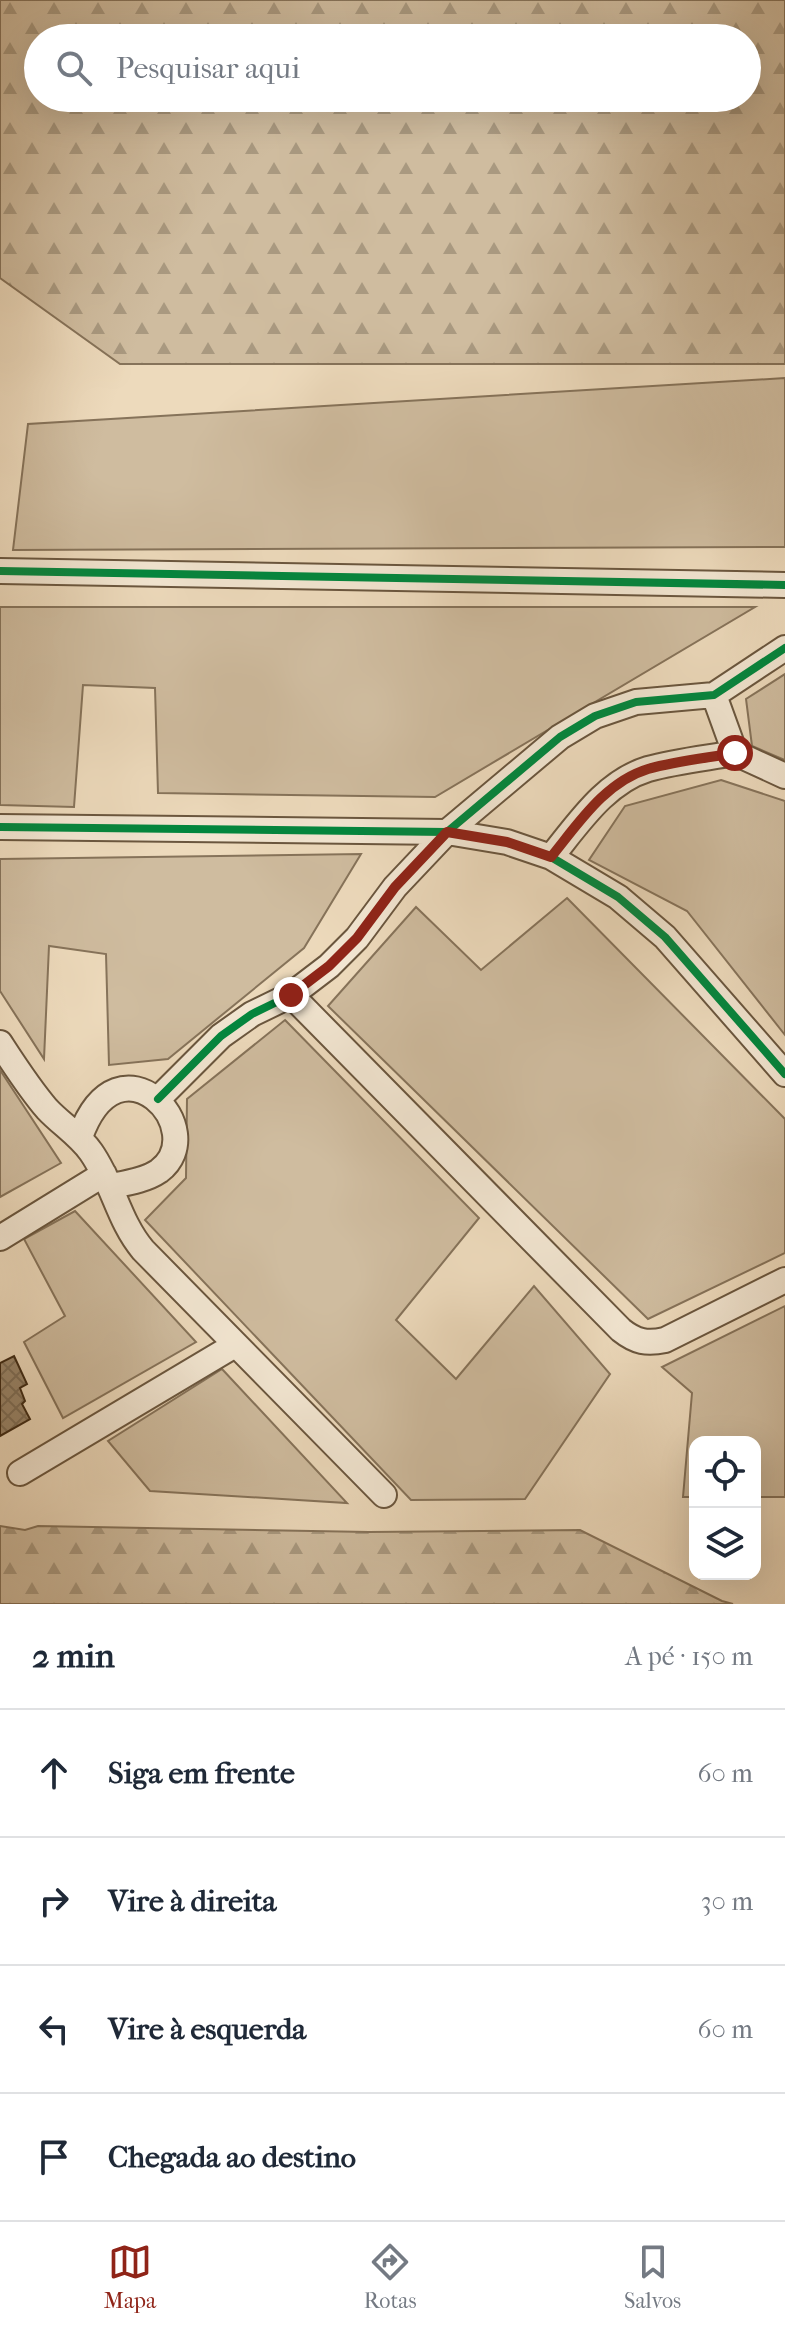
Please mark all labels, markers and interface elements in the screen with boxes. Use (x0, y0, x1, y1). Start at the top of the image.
search box (24, 24, 761, 112)
icon: search (52, 46, 96, 90)
text: Pesquisar aqui (116, 51, 300, 86)
route start (717, 735, 753, 771)
route end (273, 977, 309, 1013)
map controls (689, 1436, 761, 1580)
button: locate (689, 1436, 761, 1508)
button: layers (689, 1508, 761, 1580)
text: 2 min (32, 1636, 115, 1676)
text: A pé · 150 m (625, 1641, 753, 1672)
icon: ahead (32, 1751, 76, 1795)
text: Siga em frente (108, 1756, 295, 1791)
text: 60 m (697, 1758, 753, 1789)
icon: right (32, 1879, 76, 1923)
text: Vire à direita (108, 1884, 276, 1919)
text: 30 m (701, 1886, 753, 1917)
icon: left (32, 2007, 76, 2051)
text: Vire à esquerda (108, 2012, 306, 2047)
text: 60 m (697, 2014, 753, 2045)
icon: arrive (32, 2135, 76, 2179)
text: Chegada ao destino (108, 2140, 356, 2175)
tab: Mapa (104, 2240, 156, 2314)
tab: Rotas (364, 2240, 417, 2314)
tab: Salvos (624, 2240, 681, 2314)

